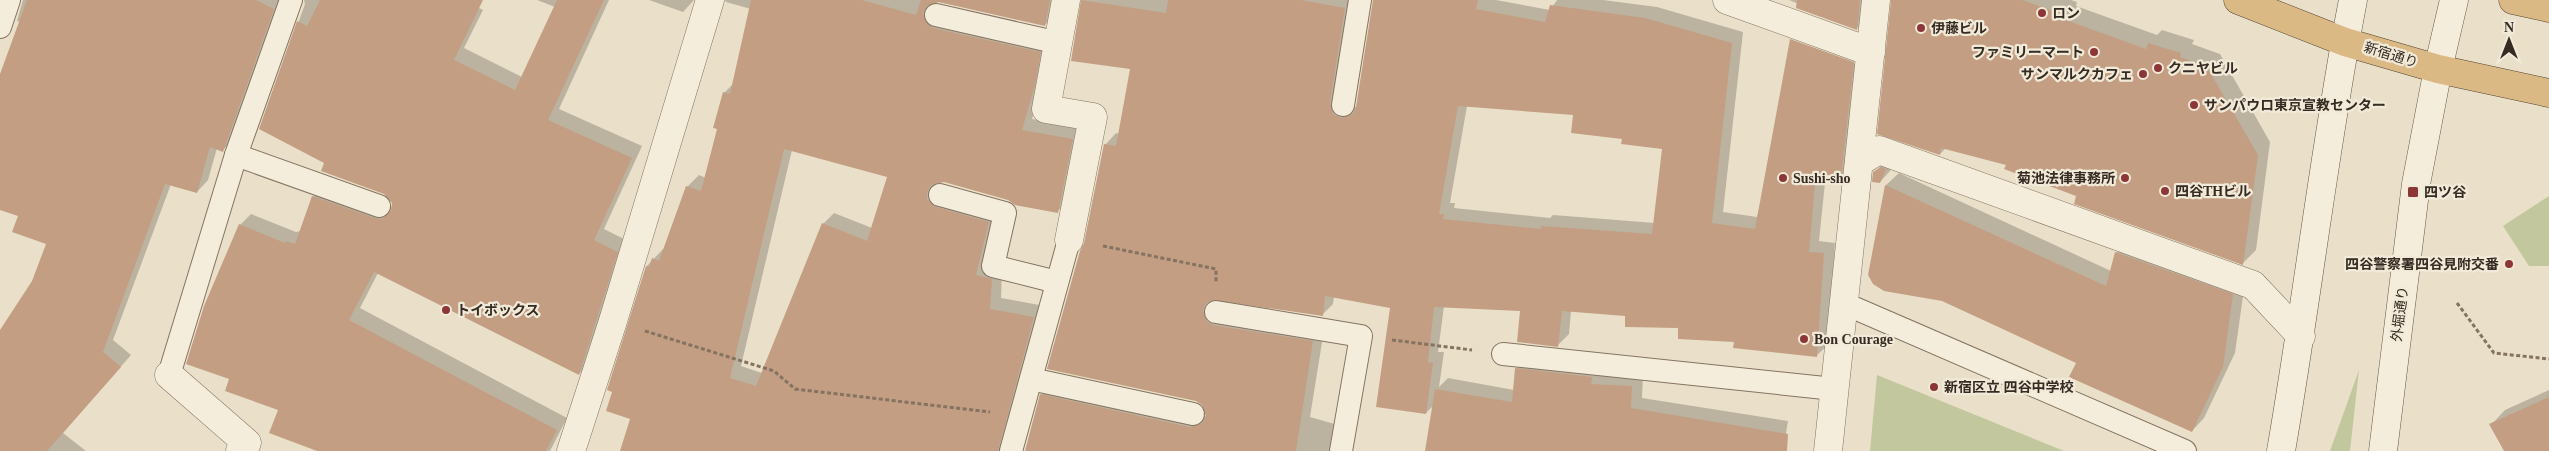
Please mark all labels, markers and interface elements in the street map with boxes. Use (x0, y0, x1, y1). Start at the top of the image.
place label: ロン (2052, 6, 2080, 21)
marker: ロン (2036, 7, 2048, 19)
north arrow (2484, 15, 2534, 65)
text: N (2504, 20, 2514, 35)
place label: 伊藤ビル (1931, 21, 1987, 36)
marker: 伊藤ビル (1915, 22, 1927, 34)
street label: 新宿通り (2362, 40, 2420, 70)
place label: ファミリーマート (1972, 45, 2084, 60)
marker: ファミリーマート (2088, 46, 2100, 58)
place label: クニヤビル (2168, 61, 2238, 76)
marker: クニヤビル (2152, 62, 2164, 74)
place label: サンマルクカフェ (2021, 67, 2133, 82)
marker: サンマルクカフェ (2137, 68, 2149, 80)
place label: サンパウロ東京宣教センター (2204, 98, 2386, 113)
marker: サンパウロ東京宣教センター (2188, 99, 2200, 111)
place label: Sushi-sho (1793, 171, 1851, 186)
place label: 菊池法律事務所 (2017, 171, 2115, 186)
marker: Sushi-sho (1777, 172, 1789, 184)
marker: 菊池法律事務所 (2119, 172, 2131, 184)
place label: 四谷THビル (2175, 184, 2251, 199)
marker: 四谷THビル (2159, 185, 2171, 197)
marker: 四ツ谷 (2406, 185, 2420, 199)
place label: 四ツ谷 (2424, 185, 2467, 200)
place label: 四谷警察署四谷見附交番 (2345, 257, 2499, 272)
marker: 四谷警察署四谷見附交番 (2503, 258, 2515, 270)
street label: 外堀通り (2388, 285, 2411, 343)
place label: トイボックス (456, 303, 540, 318)
marker: トイボックス (440, 304, 452, 316)
place label: Bon Courage (1814, 332, 1893, 347)
marker: Bon Courage (1798, 333, 1810, 345)
place label: 新宿区立 四谷中学校 (1944, 380, 2074, 395)
marker: 新宿区立 四谷中学校 (1928, 381, 1940, 393)

